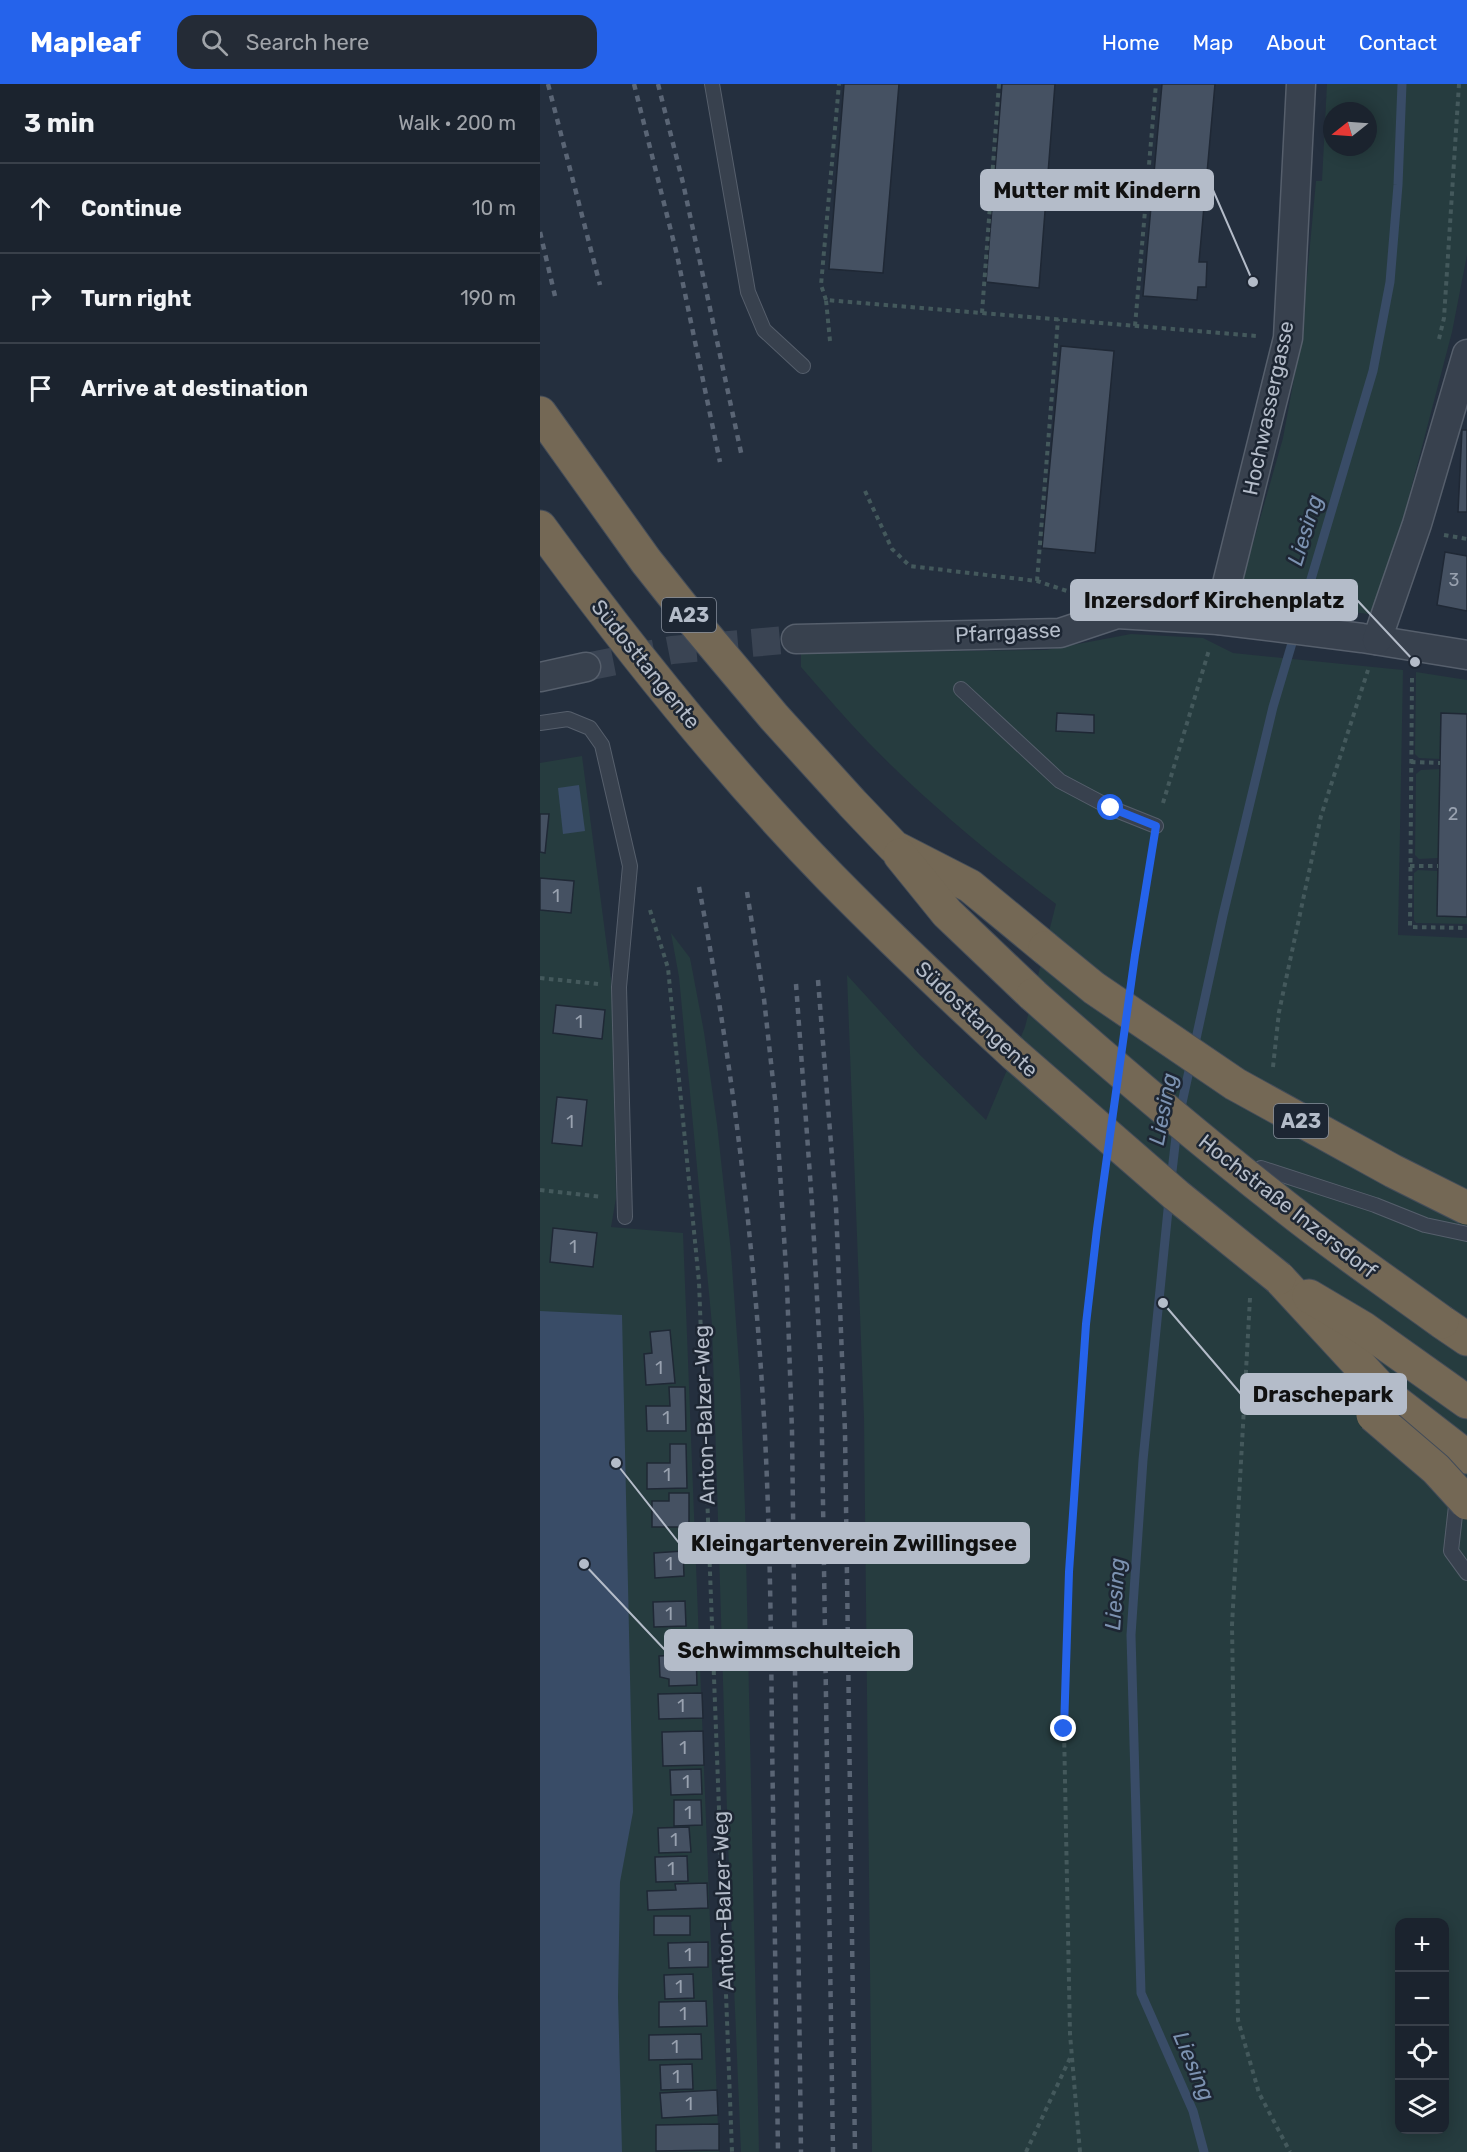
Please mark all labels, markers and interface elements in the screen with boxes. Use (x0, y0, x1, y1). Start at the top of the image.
search box (177, 15, 597, 69)
text: Mapleaf (30, 26, 141, 59)
icon: search (198, 26, 231, 59)
text: Search here (246, 29, 369, 56)
text: Home (1102, 30, 1159, 55)
text: Map (1192, 30, 1233, 55)
text: About (1266, 30, 1326, 55)
text: Contact (1359, 30, 1437, 55)
north arrow (1323, 102, 1377, 156)
text: 3 min (24, 108, 95, 139)
text: Walk · 200 m (398, 111, 516, 135)
callout: Mutter mit Kindern (981, 170, 1213, 210)
text: Mutter mit Kindern (993, 177, 1201, 204)
icon: ahead (24, 192, 57, 225)
text: Continue (81, 195, 182, 222)
text: 10 m (472, 196, 516, 220)
icon: right (24, 282, 57, 315)
text: Turn right (81, 285, 191, 312)
text: 190 m (460, 286, 516, 310)
street label: Hochwassergasse (1237, 319, 1299, 497)
icon: arrive (24, 372, 57, 405)
text: Arrive at destination (81, 375, 308, 402)
water label: Liesing (1281, 491, 1329, 569)
house number: 3 (1449, 569, 1459, 591)
callout: Inzersdorf Kirchenplatz (1071, 580, 1357, 620)
text: Inzersdorf Kirchenplatz (1084, 587, 1344, 614)
street label: Südosttangente (586, 595, 706, 733)
road number: A23 (662, 598, 716, 632)
street label: Pfarrgasse (954, 617, 1062, 647)
route start (1097, 794, 1123, 820)
house number: 2 (1448, 803, 1458, 825)
house number: 1 (552, 885, 560, 907)
street label: Südosttangente (911, 956, 1043, 1082)
house number: 1 (575, 1011, 583, 1033)
water label: Liesing (1143, 1071, 1183, 1147)
road number: A23 (1274, 1104, 1328, 1138)
house number: 1 (566, 1111, 574, 1133)
street label: Hochstraße Inzersdorf (1194, 1129, 1382, 1283)
house number: 1 (569, 1236, 577, 1258)
street label: Anton-Balzer-Weg (688, 1324, 720, 1506)
house number: 1 (655, 1357, 663, 1379)
callout: Draschepark (1241, 1374, 1406, 1414)
text: Draschepark (1253, 1381, 1394, 1408)
house number: 1 (662, 1407, 670, 1429)
house number: 1 (663, 1464, 671, 1486)
callout: Kleingartenverein Zwillingsee (679, 1523, 1029, 1563)
text: Kleingartenverein Zwillingsee (691, 1530, 1017, 1557)
house number: 1 (665, 1553, 673, 1575)
water label: Liesing (1099, 1557, 1131, 1631)
house number: 1 (665, 1603, 673, 1625)
callout: Schwimmschulteich (665, 1630, 912, 1670)
text: Schwimmschulteich (677, 1637, 901, 1664)
house number: 1 (677, 1695, 685, 1717)
route end (1050, 1715, 1076, 1741)
house number: 1 (679, 1737, 687, 1759)
house number: 1 (682, 1771, 690, 1793)
house number: 1 (684, 1802, 692, 1824)
street label: Anton-Balzer-Weg (707, 1810, 739, 1992)
house number: 1 (670, 1829, 678, 1851)
house number: 1 (667, 1858, 675, 1880)
map controls (1395, 1918, 1449, 2134)
button: + (1395, 1918, 1449, 1972)
house number: 1 (684, 1944, 692, 1966)
button: − (1395, 1972, 1449, 2026)
house number: 1 (675, 1976, 683, 1998)
house number: 1 (679, 2003, 687, 2025)
button: locate (1395, 2026, 1449, 2080)
water label: Liesing (1167, 2027, 1221, 2105)
house number: 1 (671, 2036, 679, 2058)
house number: 1 (672, 2066, 680, 2088)
button: layers (1395, 2080, 1449, 2134)
house number: 1 (685, 2093, 693, 2115)

